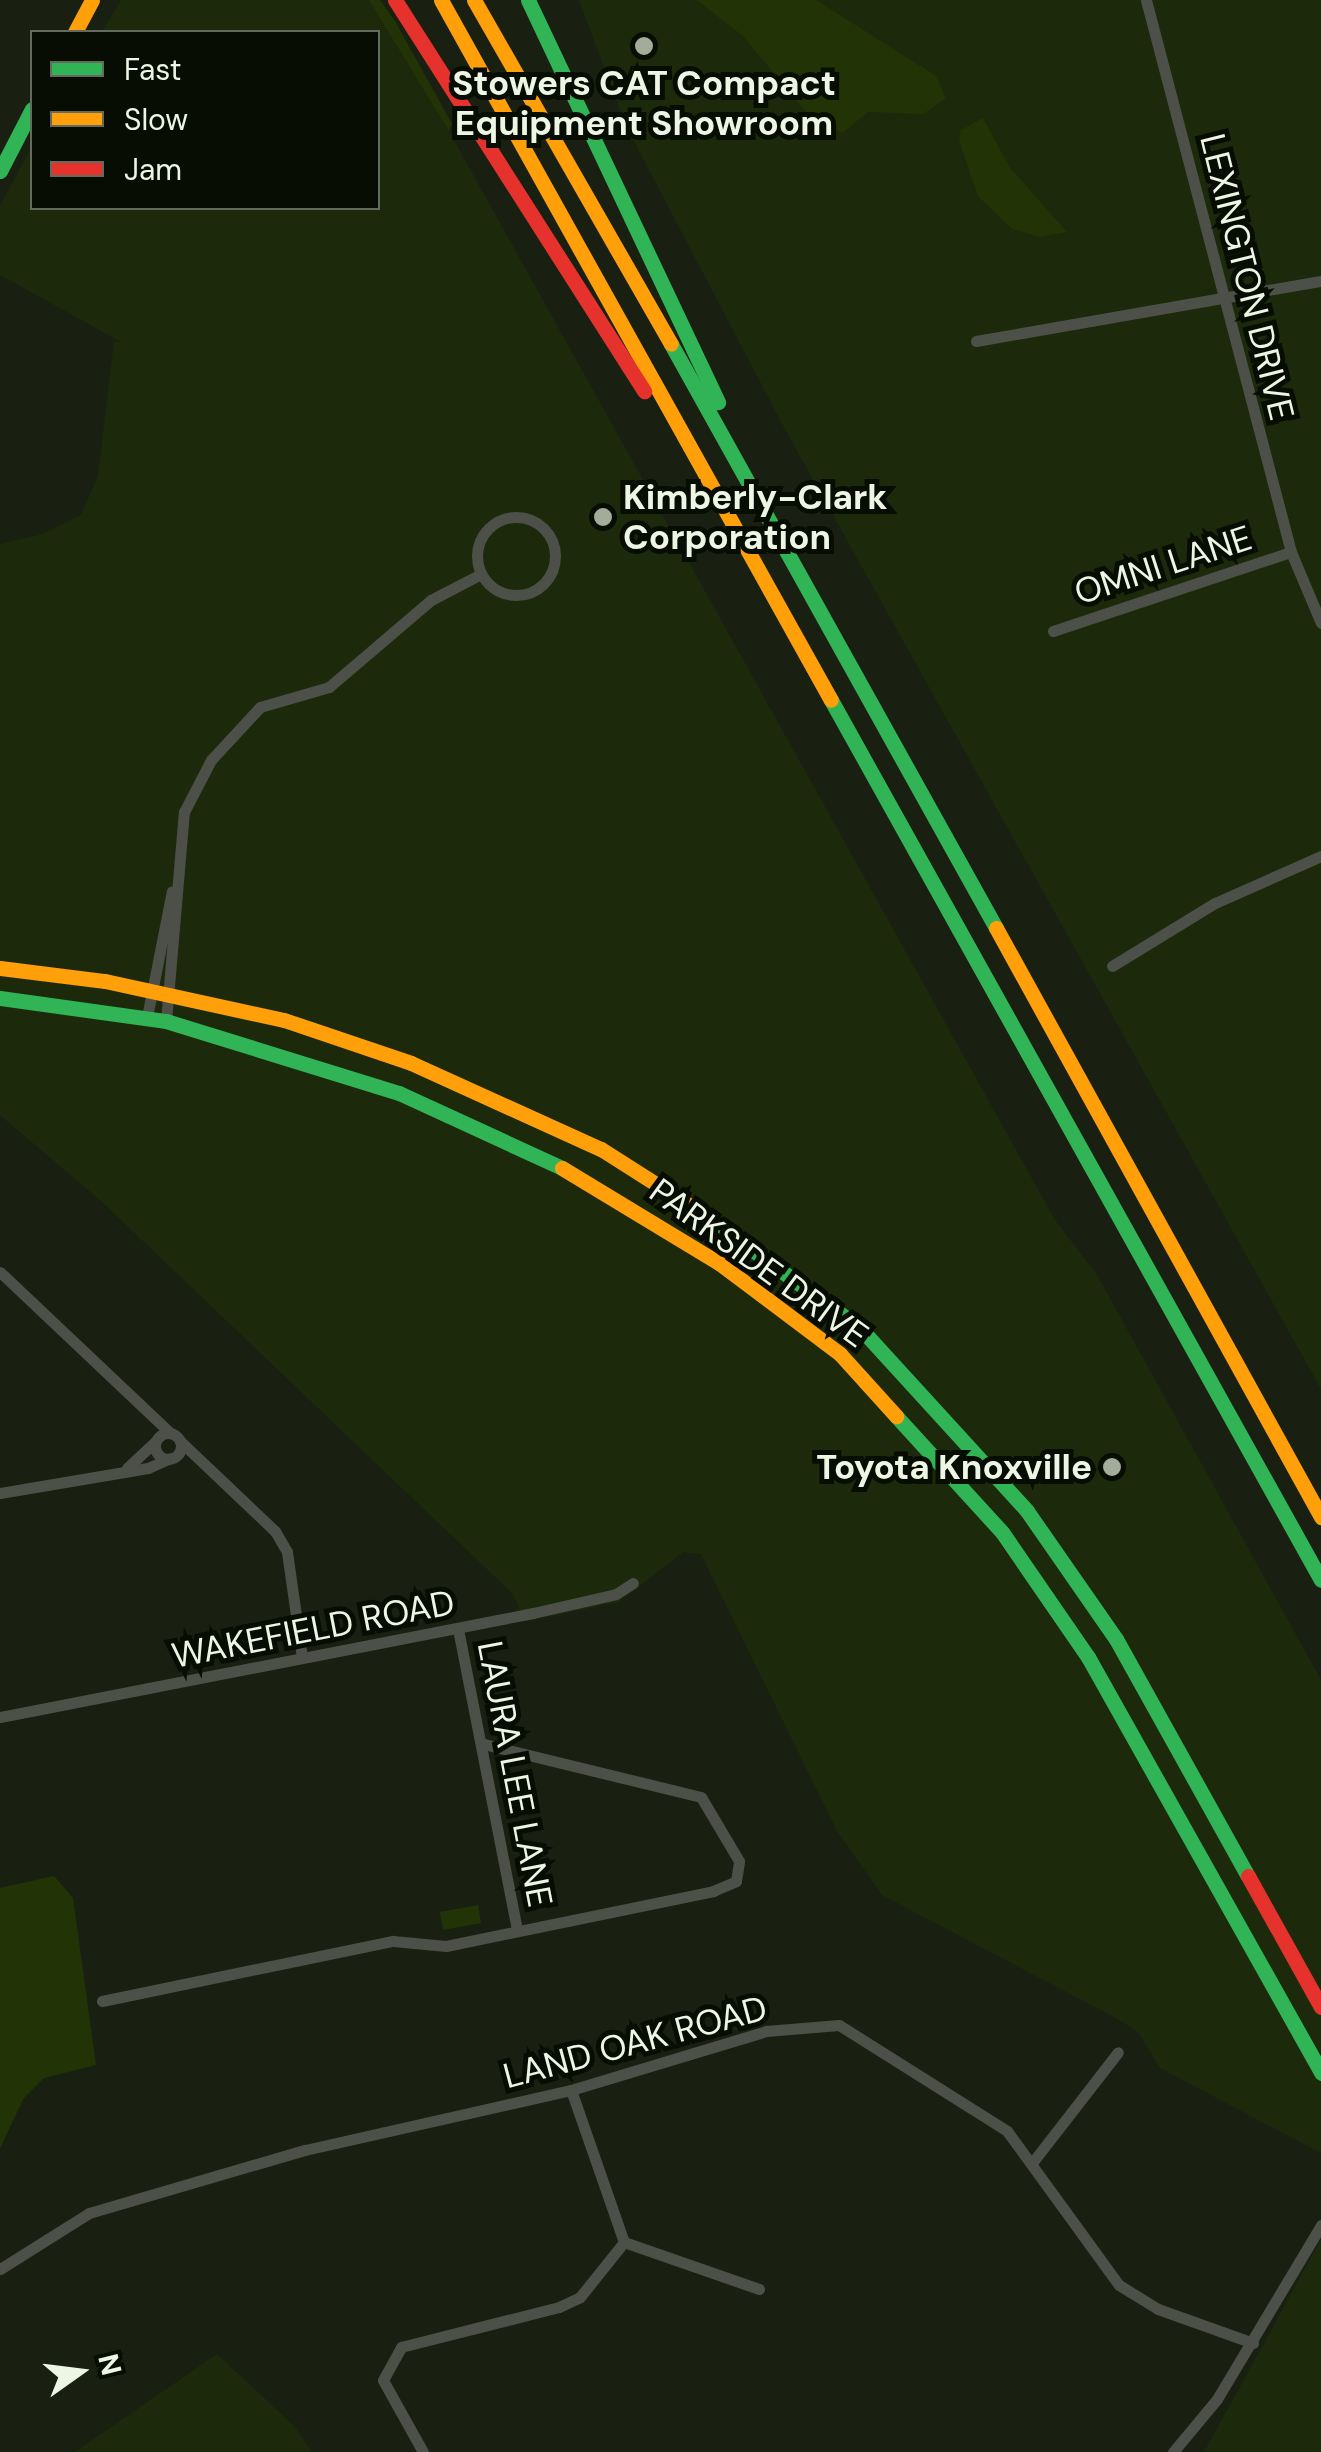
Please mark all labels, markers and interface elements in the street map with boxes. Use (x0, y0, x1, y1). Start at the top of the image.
legend (30, 30, 380, 210)
marker: Stowers CAT Compact Equipment Showroom (633, 35, 655, 57)
text: Fast (124, 50, 182, 89)
place label: Stowers CAT Compact Equipment Showroom (452, 62, 836, 144)
text: Slow (124, 100, 188, 139)
street label: LEXINGTON DRIVE (1191, 130, 1303, 424)
text: Jam (124, 150, 182, 189)
place label: Kimberly-Clark Corporation (623, 476, 888, 558)
marker: Kimberly-Clark Corporation (592, 506, 614, 528)
street label: OMNI LANE (1069, 517, 1257, 613)
street label: PARKSIDE DRIVE (642, 1170, 876, 1356)
place label: Toyota Knoxville (816, 1446, 1092, 1488)
marker: Toyota Knoxville (1101, 1456, 1123, 1478)
street label: WAKEFIELD ROAD (168, 1581, 458, 1677)
street label: LAURA LEE LANE (469, 1638, 561, 1910)
street label: LAND OAK ROAD (499, 1987, 771, 2097)
north arrow (30, 2322, 130, 2422)
text: N (89, 2350, 130, 2379)

